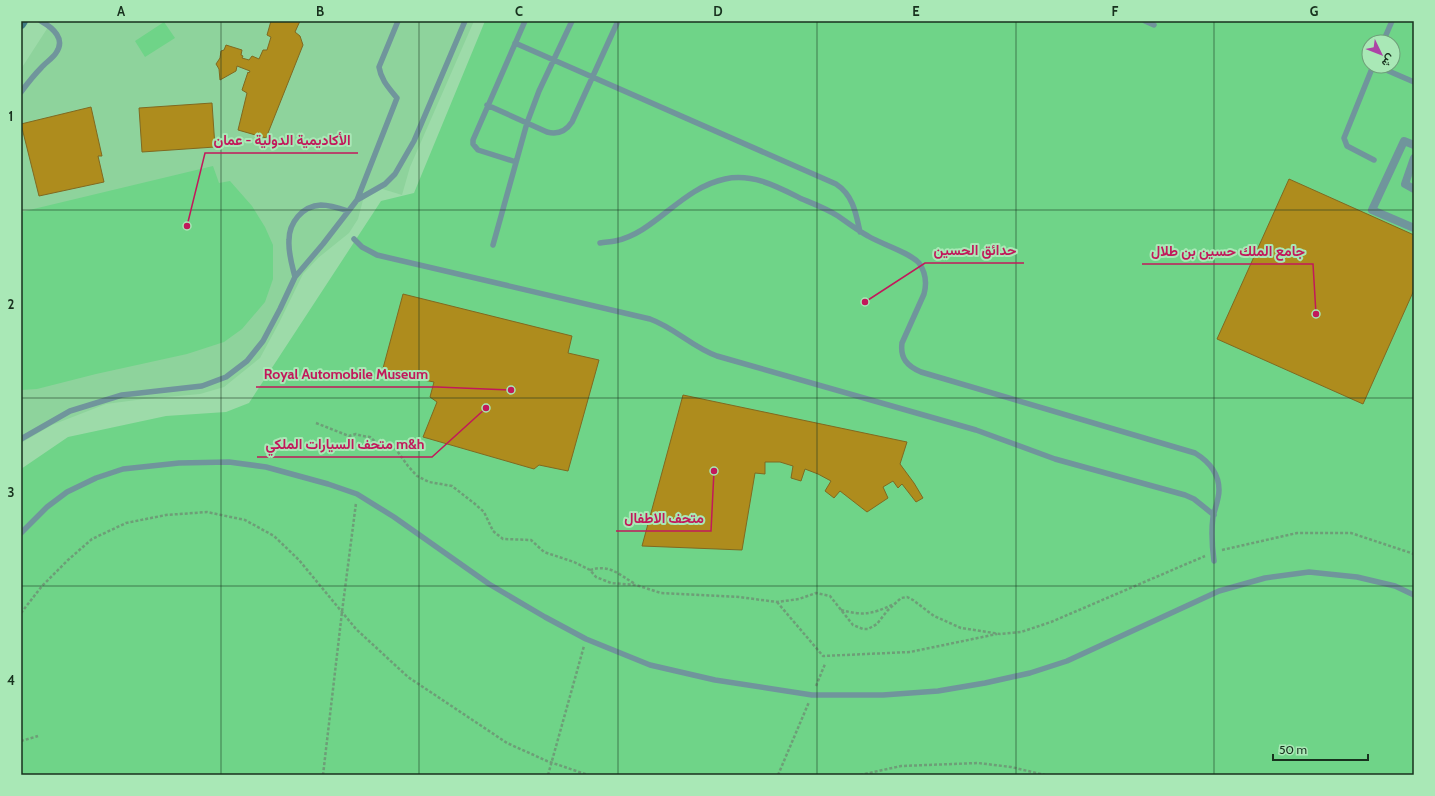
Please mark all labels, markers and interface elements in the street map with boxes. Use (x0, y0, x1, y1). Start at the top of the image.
text: A (117, 3, 126, 19)
text: B (316, 3, 324, 19)
text: C (515, 3, 523, 19)
text: D (713, 3, 723, 19)
text: E (912, 3, 920, 19)
text: F (1112, 3, 1119, 19)
text: G (1310, 3, 1319, 19)
north arrow (1361, 34, 1401, 74)
text: ش (1379, 51, 1398, 70)
text: 1 (9, 108, 13, 124)
callout: الأكاديمية الدولية - عمان (205, 127, 358, 153)
text: الأكاديمية الدولية - عمان (213, 131, 351, 149)
callout: حدائق الحسين (925, 237, 1024, 263)
callout: جامع الملك حسين بن طلال (1142, 238, 1313, 264)
text: حدائق الحسين (933, 241, 1017, 259)
text: جامع الملك حسين بن طلال (1151, 242, 1306, 261)
text: 2 (8, 296, 15, 312)
callout: Royal Automobile Museum (256, 361, 437, 387)
text: Royal Automobile Museum (264, 365, 428, 383)
callout: متحف السيارات الملكي m&h (257, 431, 432, 457)
text: متحف السيارات الملكي m&h (266, 435, 424, 456)
text: 3 (7, 484, 15, 500)
callout: متحف الاطفال (616, 505, 711, 531)
text: متحف الاطفال (624, 509, 704, 527)
text: 4 (7, 672, 15, 688)
scale bar (1273, 736, 1368, 762)
text: 50 m (1279, 742, 1307, 757)

